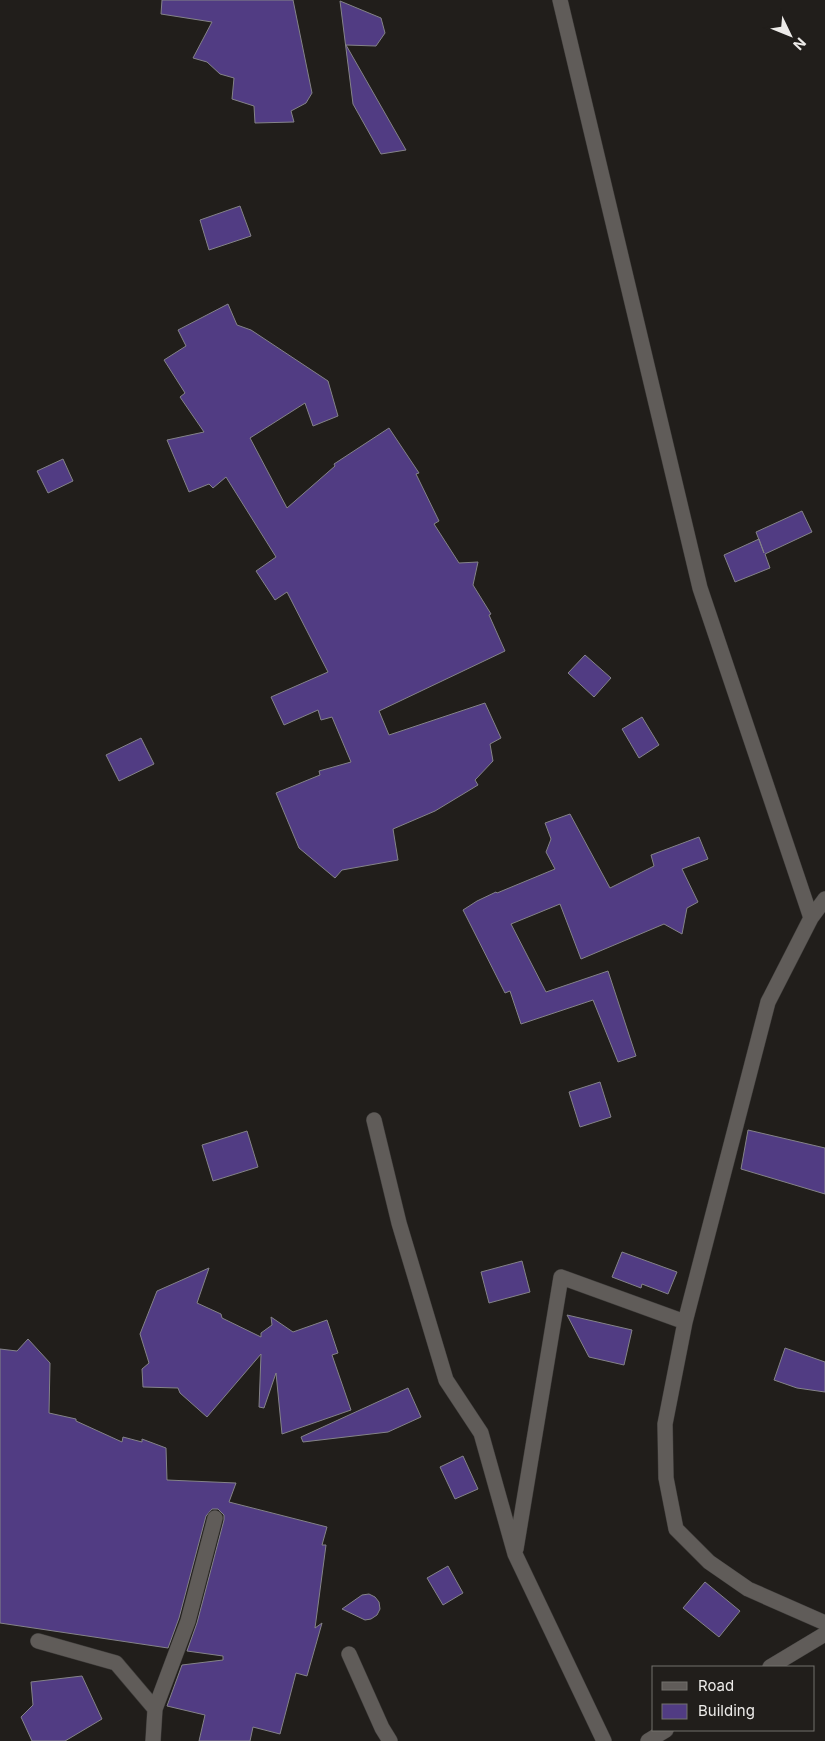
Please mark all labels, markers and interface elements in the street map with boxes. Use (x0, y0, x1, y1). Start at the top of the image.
north arrow (765, 10, 815, 60)
text: N (790, 35, 810, 54)
legend (652, 1666, 815, 1731)
text: Road (698, 1676, 734, 1695)
text: Building (698, 1701, 755, 1720)

